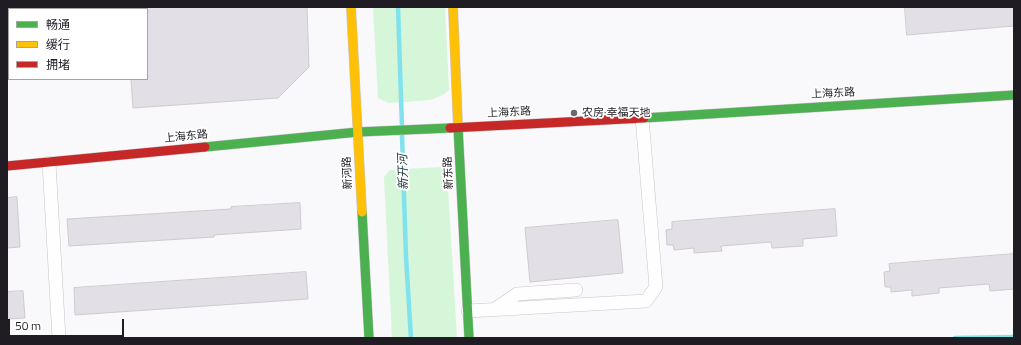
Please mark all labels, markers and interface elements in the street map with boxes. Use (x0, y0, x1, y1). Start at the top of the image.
legend (8, 8, 148, 80)
text: 畅通 (46, 15, 70, 34)
text: 缓行 (46, 35, 70, 54)
text: 拥堵 (46, 55, 70, 74)
street label: 上海东路 (811, 86, 855, 102)
street label: 上海东路 (487, 105, 531, 121)
place label: 农房·幸福天地 (582, 106, 650, 120)
marker: 农房·幸福天地 (569, 108, 579, 118)
street label: 上海东路 (163, 128, 209, 146)
water label: 新开河 (396, 154, 412, 190)
street label: 新河路 (341, 156, 355, 190)
street label: 新东路 (442, 156, 456, 190)
scale bar (10, 311, 126, 337)
text: 50 m (15, 316, 41, 335)

